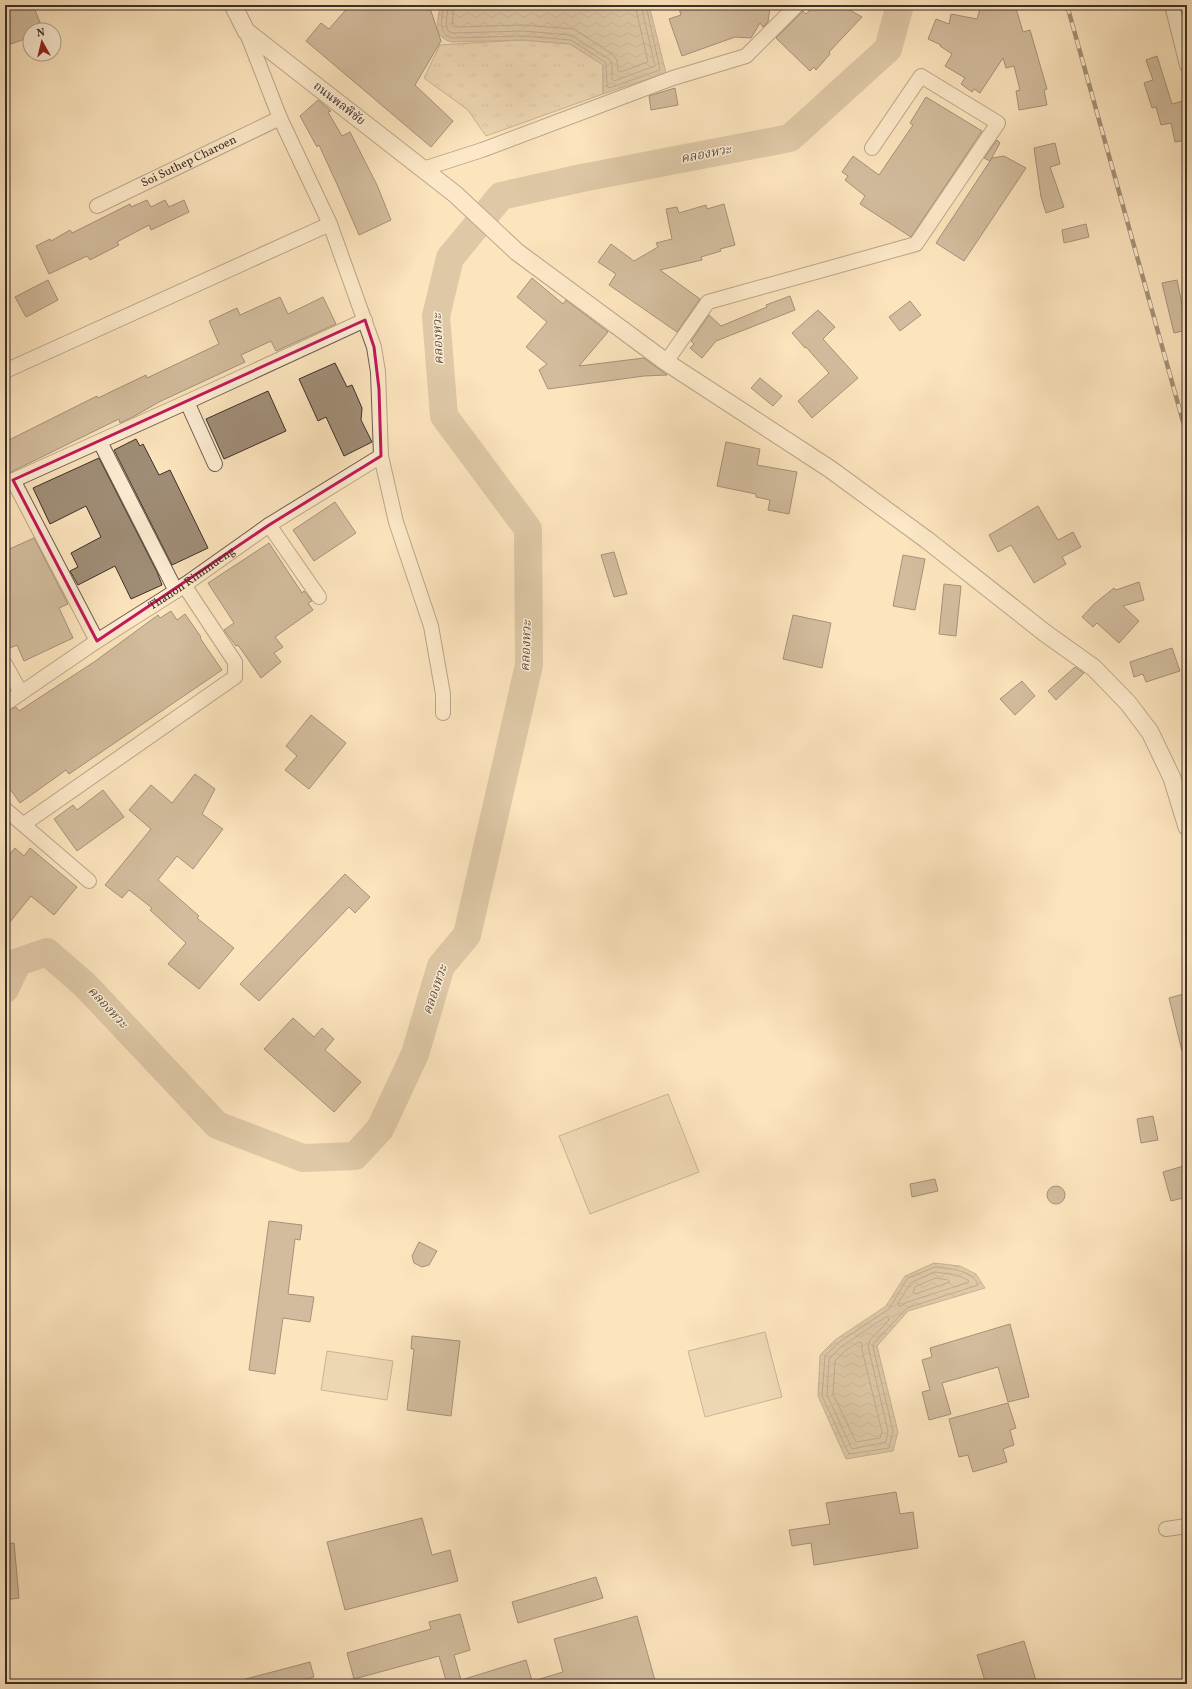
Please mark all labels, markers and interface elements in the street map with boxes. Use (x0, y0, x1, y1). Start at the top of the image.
north arrow (22, 22, 62, 62)
text: N (36, 26, 46, 42)
street label: ถนนพลพิชัย (310, 79, 368, 129)
street label: Soi Suthep Charoen (139, 132, 239, 192)
water label: คลองหวะ (679, 141, 735, 169)
water label: คลองหวะ (429, 311, 449, 365)
street label: Thanon Rimmueng (146, 543, 239, 614)
water label: คลองหวะ (517, 618, 537, 672)
water label: คลองหวะ (419, 961, 453, 1017)
water label: คลองหวะ (83, 983, 132, 1034)

